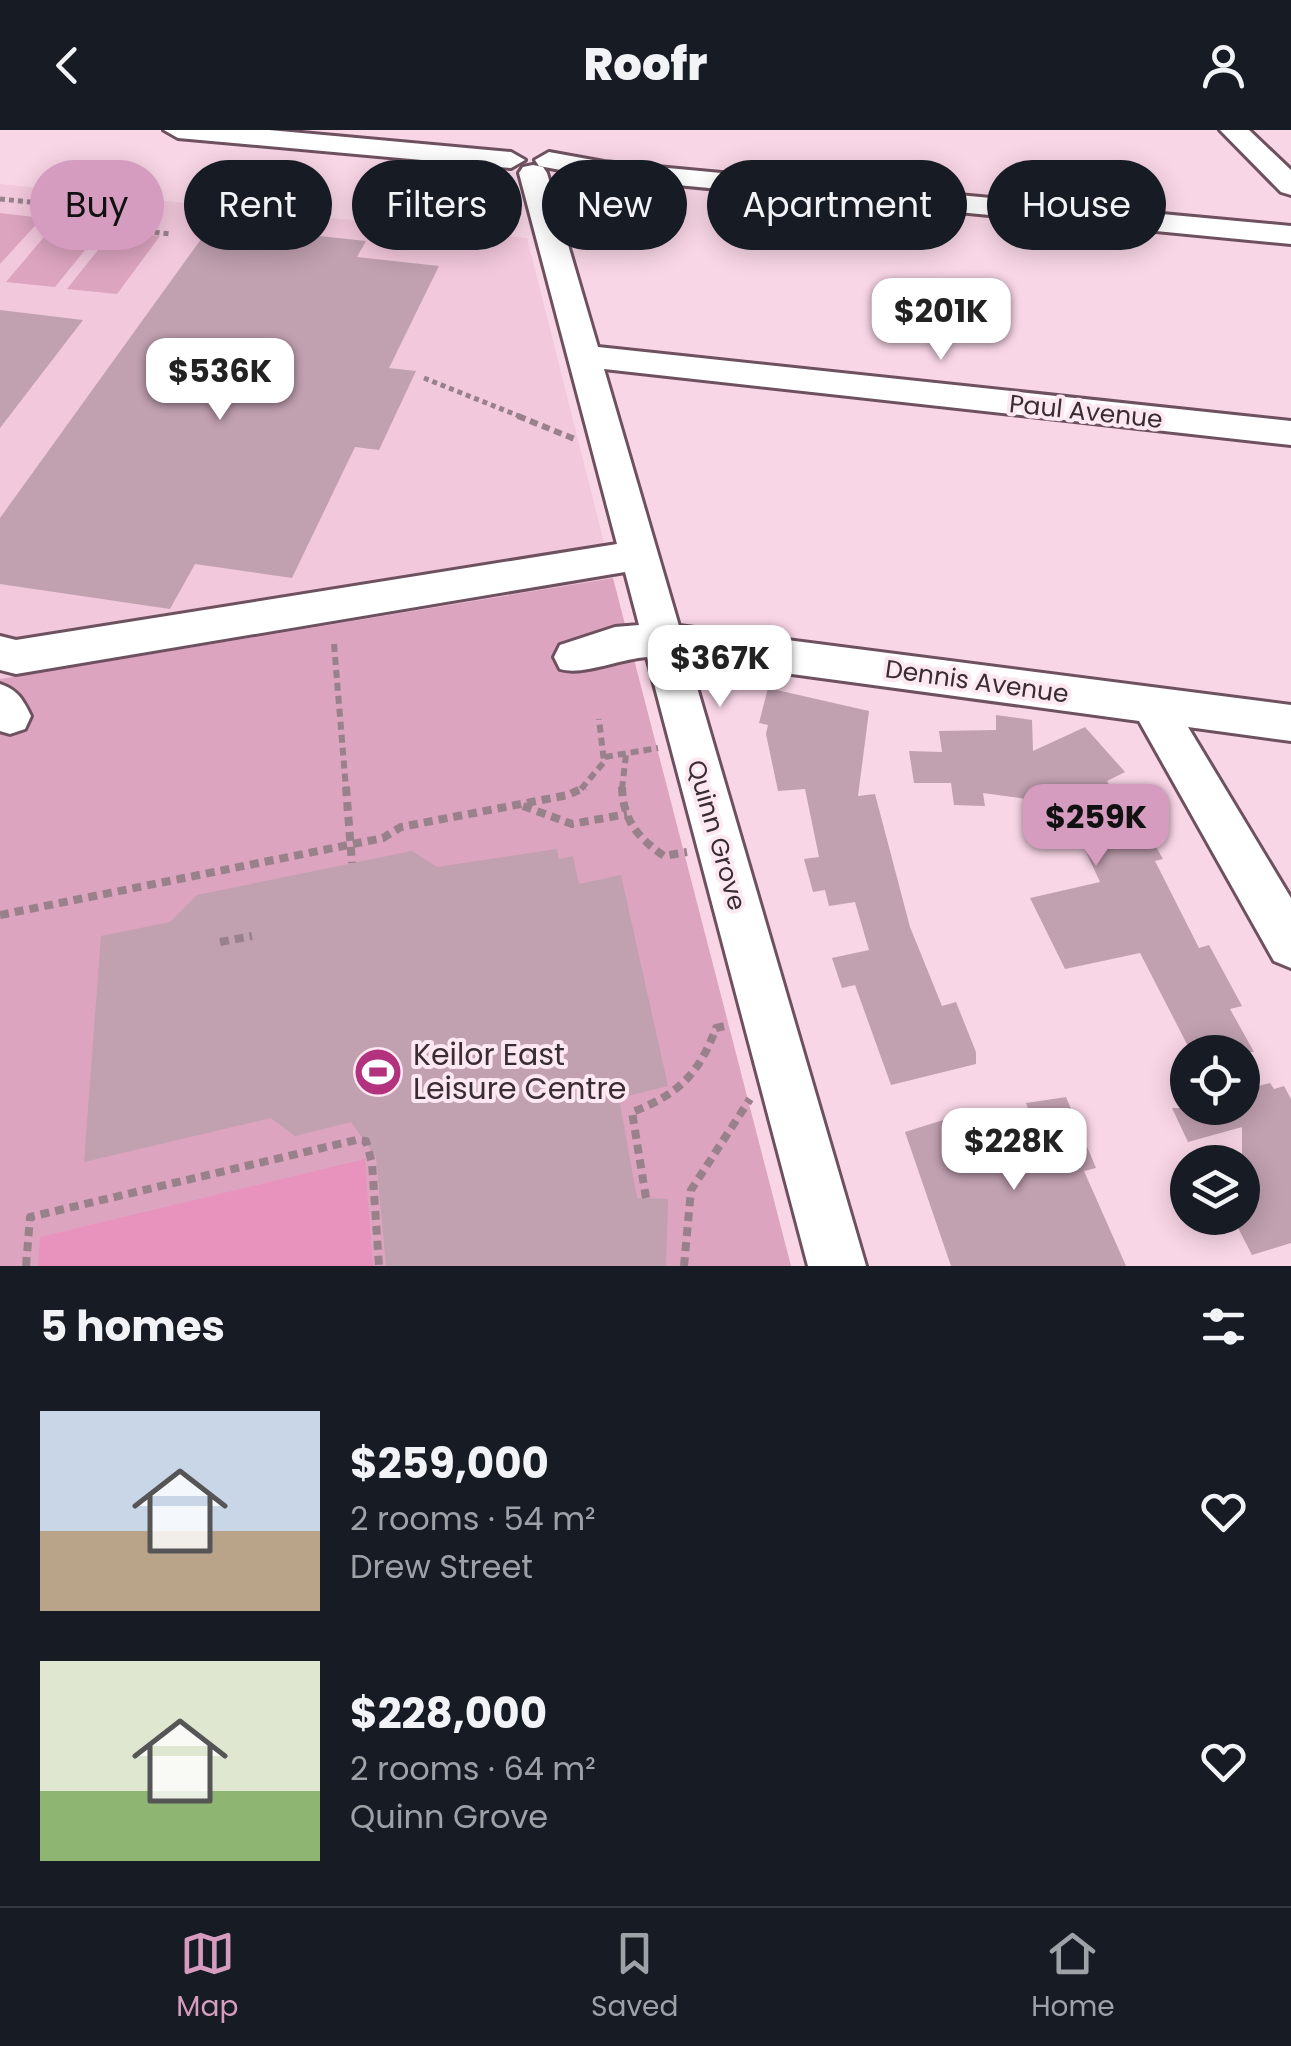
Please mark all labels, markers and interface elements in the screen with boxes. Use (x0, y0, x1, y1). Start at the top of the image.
text: Roofr (584, 33, 707, 96)
icon: back (40, 38, 95, 93)
icon: person (1196, 38, 1251, 93)
chip: Buy (30, 160, 164, 250)
chip: Rent (184, 160, 332, 250)
chip: Filters (352, 160, 522, 250)
chip: New (542, 160, 687, 250)
chip: Apartment (707, 160, 967, 250)
chip: House (987, 160, 1166, 250)
pin: $201K (871, 278, 1011, 363)
text: $201K (894, 288, 988, 333)
pin: $536K (150, 338, 290, 423)
text: $536K (168, 348, 272, 393)
street label: Paul Avenue (1008, 386, 1164, 437)
pin: $367K (650, 625, 790, 710)
text: $367K (670, 635, 770, 680)
street label: Dennis Avenue (883, 651, 1071, 712)
street label: Quinn Grove (678, 756, 755, 914)
pin: $259K (1026, 784, 1166, 869)
text: $259K (1045, 794, 1147, 839)
place label: Keilor East Leisure Centre (413, 1033, 626, 1110)
map controls (1170, 1035, 1260, 1235)
button: locate (1170, 1035, 1260, 1125)
sports icon: Keilor East Leisure Centre (352, 1046, 404, 1098)
pin: $228K (944, 1108, 1084, 1193)
text: $228K (964, 1118, 1064, 1163)
button: layers (1170, 1145, 1260, 1235)
text: 5 homes (40, 1297, 225, 1356)
icon: filters (1196, 1299, 1251, 1354)
text: $259,000 (350, 1434, 549, 1493)
icon: home (120, 1451, 240, 1571)
icon: heart (1196, 1484, 1251, 1539)
text: 2 rooms · 54 m² (350, 1496, 596, 1541)
text: Drew Street (350, 1544, 533, 1589)
text: $228,000 (350, 1684, 547, 1743)
icon: home (120, 1701, 240, 1821)
icon: heart (1196, 1734, 1251, 1789)
text: 2 rooms · 64 m² (350, 1746, 596, 1791)
text: Quinn Grove (350, 1794, 548, 1839)
tab: Map (176, 1926, 238, 2028)
tab: Saved (591, 1926, 678, 2028)
tab: Home (1031, 1926, 1115, 2028)

